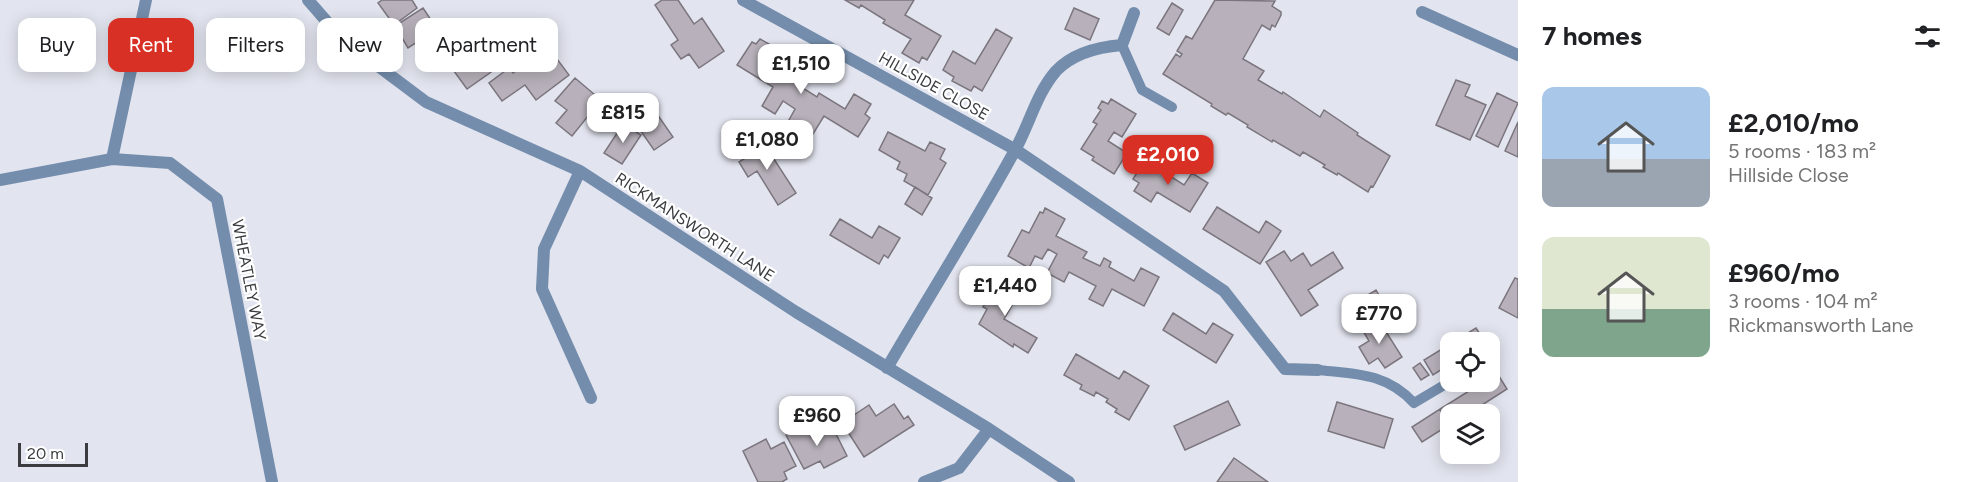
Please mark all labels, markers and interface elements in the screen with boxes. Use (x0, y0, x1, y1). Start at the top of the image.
chip: Buy (18, 18, 96, 72)
chip: Rent (108, 18, 194, 72)
chip: Filters (206, 18, 305, 72)
chip: New (317, 18, 403, 72)
chip: Apartment (415, 18, 558, 72)
text: 7 homes (1542, 20, 1642, 52)
icon: filters (1911, 20, 1944, 53)
pin: £1,510 (752, 44, 850, 95)
street label: HILLSIDE CLOSE (876, 48, 992, 124)
text: £1,510 (772, 51, 830, 75)
pin: £815 (587, 93, 659, 144)
text: £815 (601, 100, 645, 124)
text: £2,010/mo (1728, 107, 1859, 139)
icon: home (1590, 111, 1662, 183)
pin: £1,080 (718, 120, 816, 171)
text: £1,080 (735, 127, 799, 151)
pin: £2,010 (1119, 135, 1217, 186)
text: 5 rooms · 183 m² (1728, 139, 1876, 163)
text: £2,010 (1137, 142, 1199, 166)
text: Hillside Close (1728, 163, 1849, 187)
street label: RICKMANSWORTH LANE (612, 168, 778, 286)
street label: WHEATLEY WAY (228, 218, 270, 342)
text: £960/mo (1728, 257, 1840, 289)
icon: home (1590, 261, 1662, 333)
pin: £1,440 (956, 266, 1054, 317)
text: £1,440 (973, 273, 1037, 297)
text: 3 rooms · 104 m² (1728, 289, 1878, 313)
pin: £770 (1343, 294, 1415, 345)
text: £770 (1355, 301, 1403, 325)
text: Rickmansworth Lane (1728, 313, 1914, 337)
map controls (1440, 332, 1500, 464)
button: locate (1440, 332, 1500, 392)
pin: £960 (781, 396, 853, 447)
text: £960 (793, 403, 841, 427)
button: layers (1440, 404, 1500, 464)
scale bar (18, 440, 88, 468)
text: 20 m (27, 444, 64, 463)

